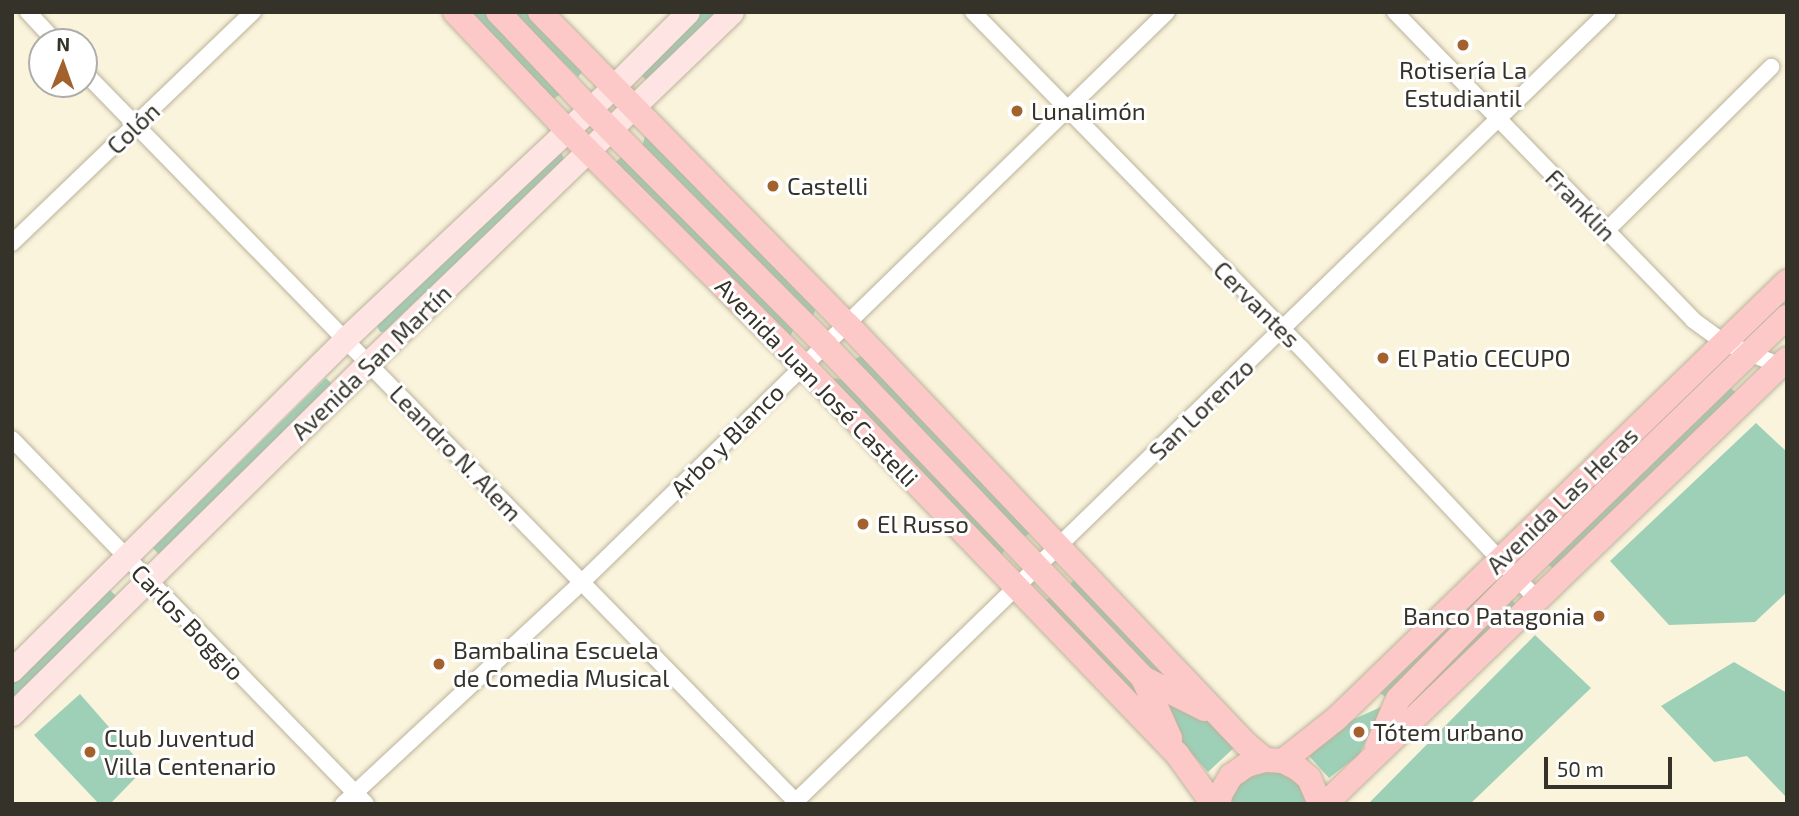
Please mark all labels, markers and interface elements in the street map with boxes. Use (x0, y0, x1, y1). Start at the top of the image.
north arrow (28, 28, 98, 98)
text: N (56, 32, 70, 55)
marker: Rotisería La Estudiantil (1455, 37, 1471, 53)
place label: Rotisería La Estudiantil (1399, 56, 1527, 112)
street label: Colón (101, 96, 165, 160)
place label: Lunalimón (1031, 97, 1146, 125)
marker: Lunalimón (1009, 103, 1025, 119)
street label: Franklin (1540, 163, 1622, 247)
place label: Castelli (787, 172, 868, 200)
marker: Castelli (765, 178, 781, 194)
street label: Cervantes (1208, 255, 1306, 353)
street label: Avenida Juan José Castelli (709, 271, 925, 493)
street label: Avenida San Martín (285, 278, 457, 446)
place label: El Patio CECUPO (1397, 344, 1571, 372)
marker: El Patio CECUPO (1375, 350, 1391, 366)
street label: San Lorenzo (1143, 352, 1259, 466)
street label: Arbo y Blanco (664, 377, 790, 503)
street label: Leandro N. Alem (384, 379, 528, 527)
street label: Avenida Las Heras (1480, 421, 1644, 579)
place label: El Russo (877, 510, 969, 538)
marker: El Russo (855, 516, 871, 532)
street label: Carlos Boggio (126, 558, 250, 686)
place label: Banco Patagonia (1403, 602, 1585, 630)
marker: Banco Patagonia (1591, 608, 1607, 624)
place label: Bambalina Escuela de Comedia Musical (453, 636, 669, 692)
marker: Bambalina Escuela de Comedia Musical (431, 656, 447, 672)
place label: Tótem urbano (1373, 718, 1524, 746)
place label: Club Juventud Villa Centenario (104, 724, 276, 780)
marker: Tótem urbano (1351, 724, 1367, 740)
scale bar (1547, 742, 1675, 786)
marker: Club Juventud Villa Centenario (82, 744, 98, 760)
text: 50 m (1557, 756, 1604, 781)

